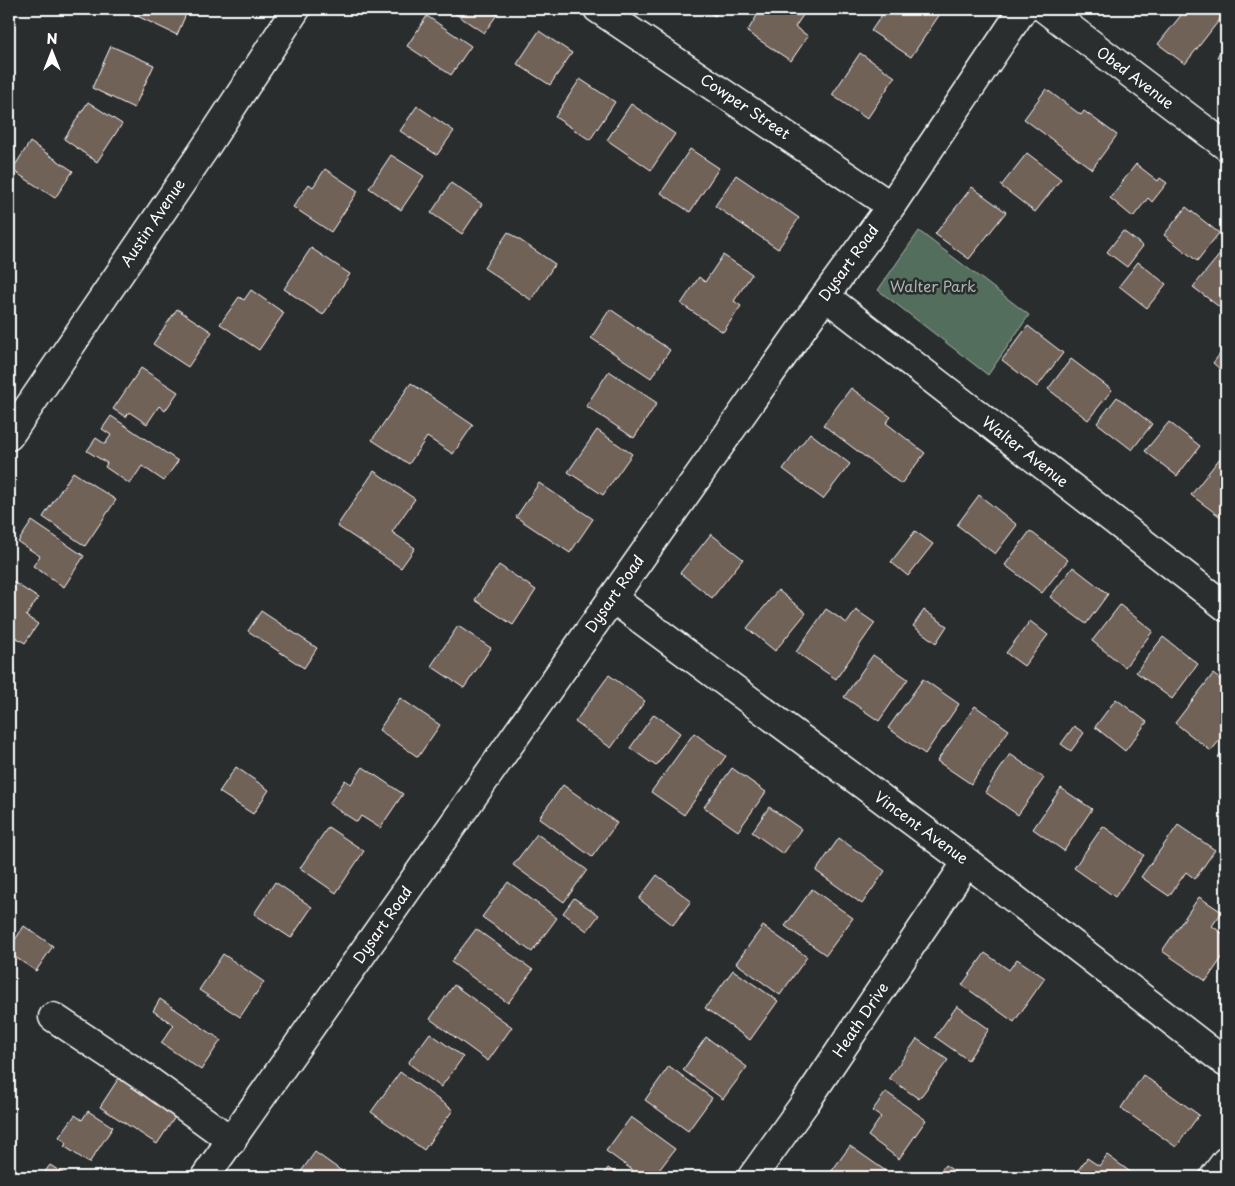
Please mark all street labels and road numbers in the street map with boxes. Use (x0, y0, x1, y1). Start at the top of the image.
street label: Obed Avenue (1092, 40, 1179, 114)
street label: Cowper Street (696, 67, 795, 144)
street label: Austin Avenue (114, 173, 190, 271)
street label: Dysart Road (812, 219, 884, 305)
street label: Walter Avenue (978, 410, 1074, 492)
street label: Dysart Road (579, 550, 649, 637)
street label: Vincent Avenue (870, 785, 974, 869)
street label: Dysart Road (347, 881, 417, 968)
street label: Heath Drive (826, 977, 893, 1061)

